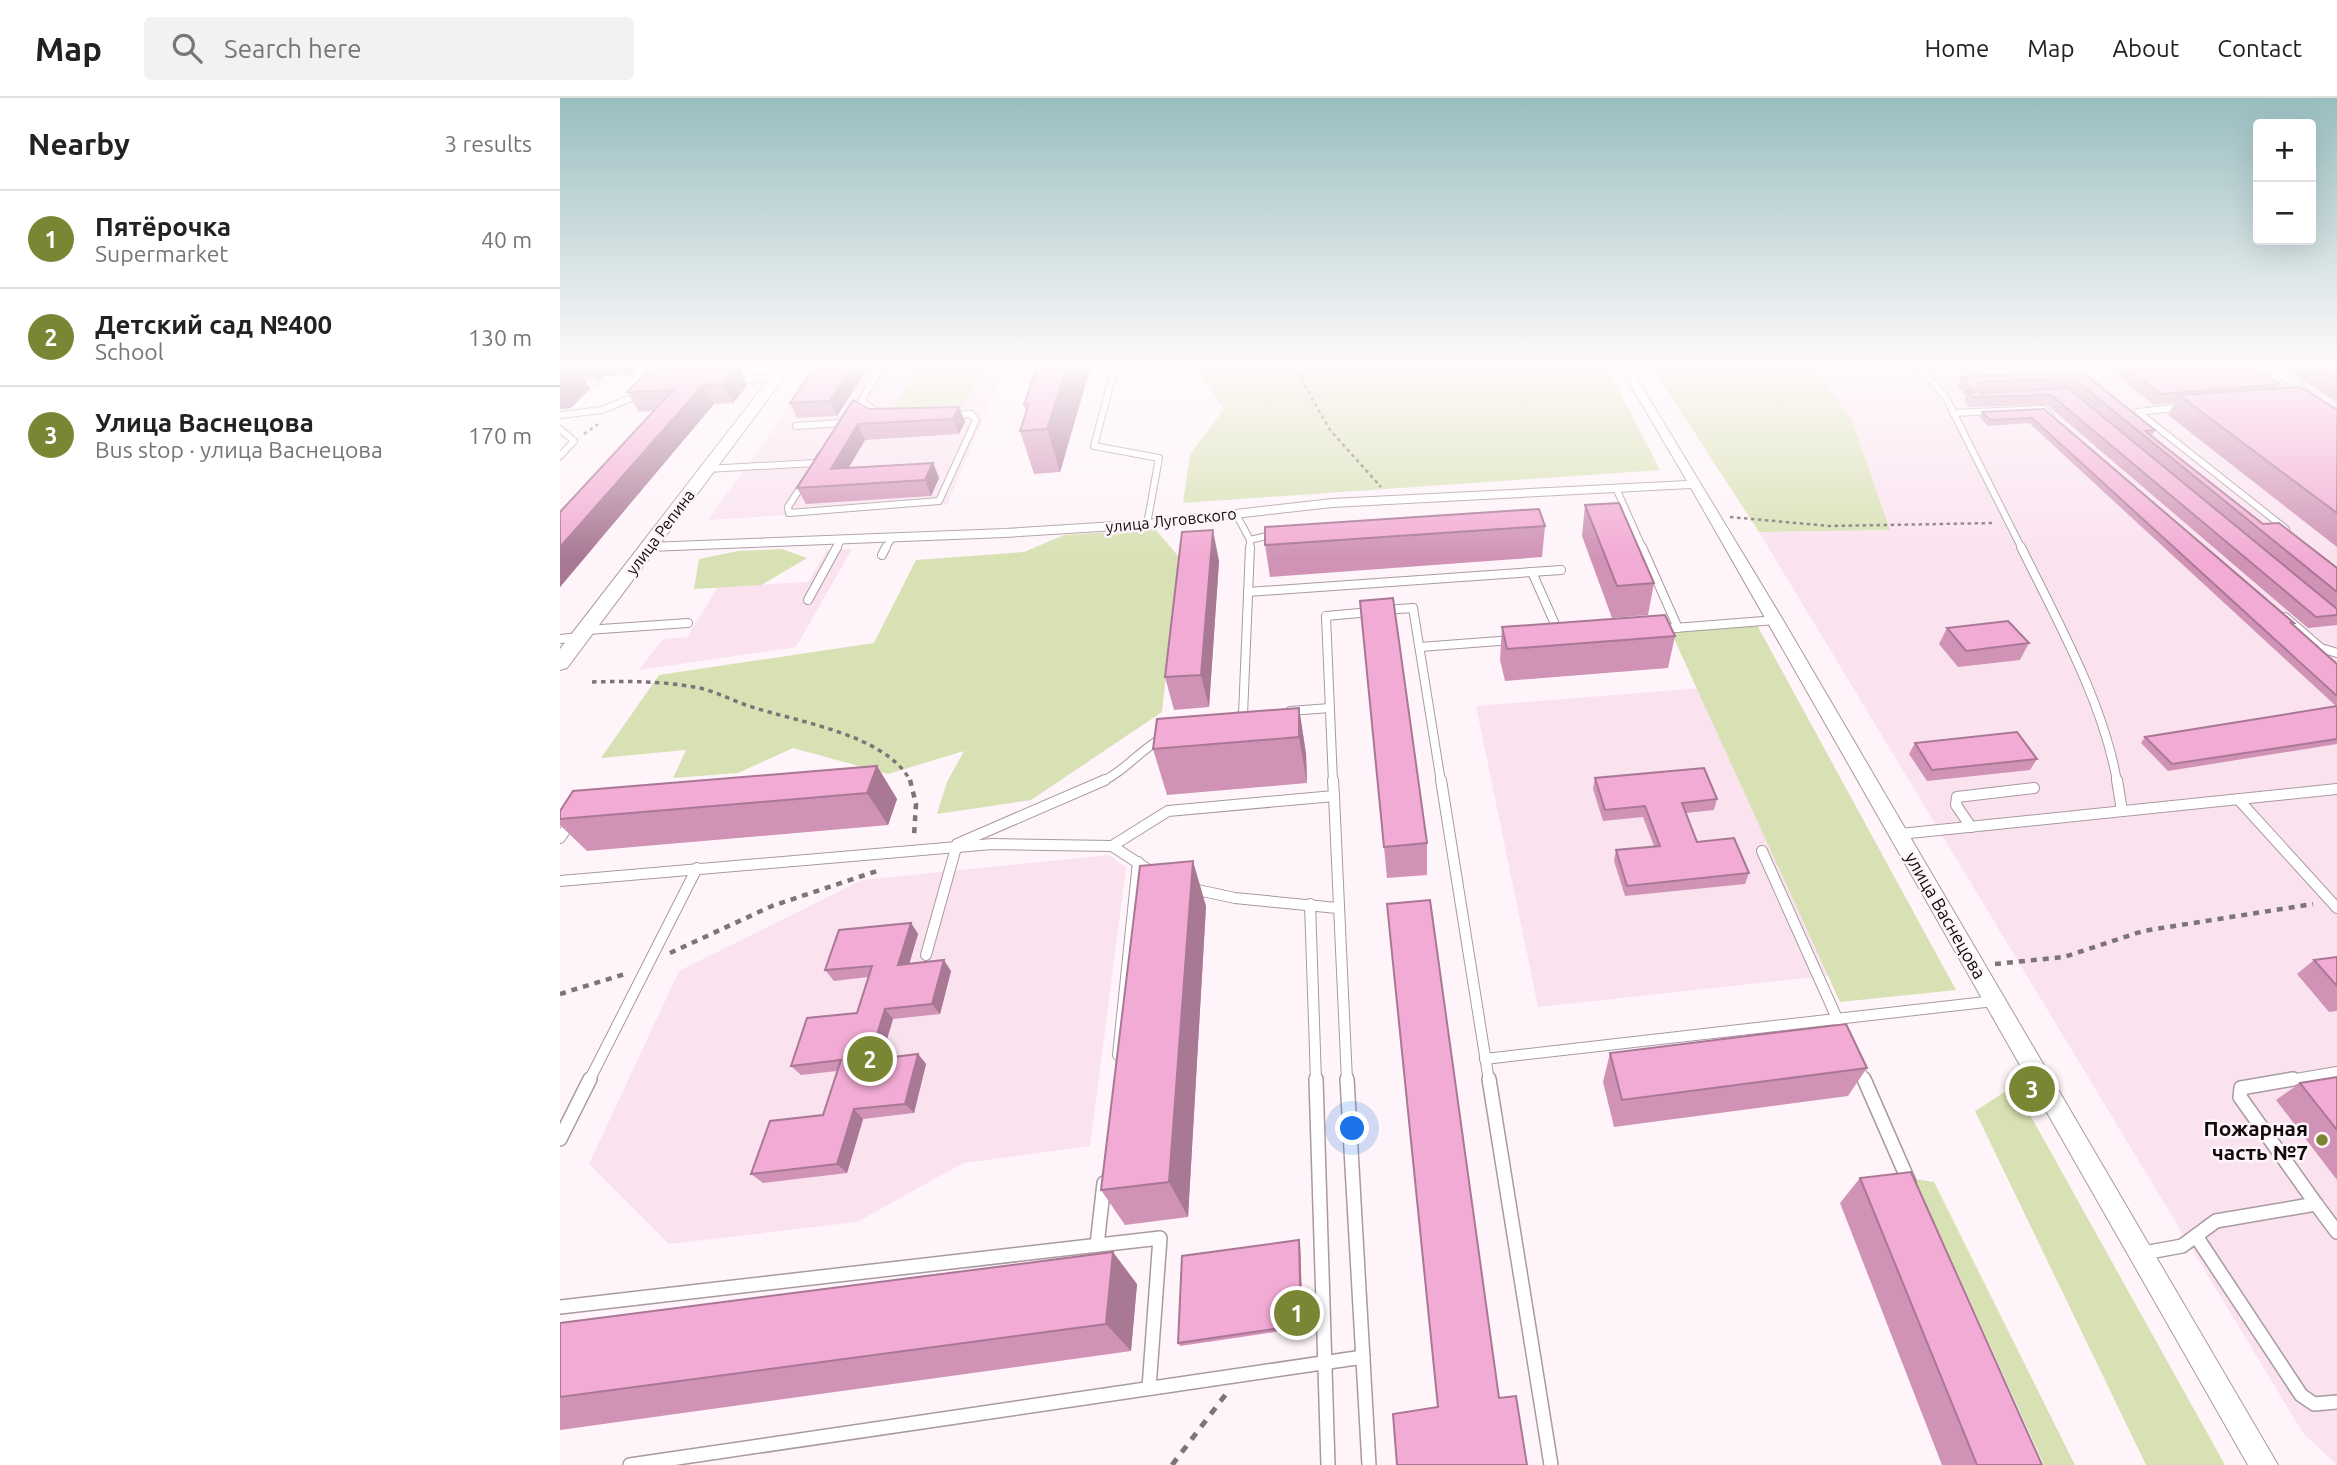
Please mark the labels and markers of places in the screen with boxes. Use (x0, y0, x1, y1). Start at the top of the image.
pin: 2 (847, 1033, 893, 1085)
pin: 3 (2009, 1063, 2055, 1115)
place label: Пожарная часть №7 (2204, 1116, 2308, 1164)
marker: Пожарная часть №7 (2314, 1132, 2330, 1148)
pin: 1 (1274, 1287, 1320, 1339)

